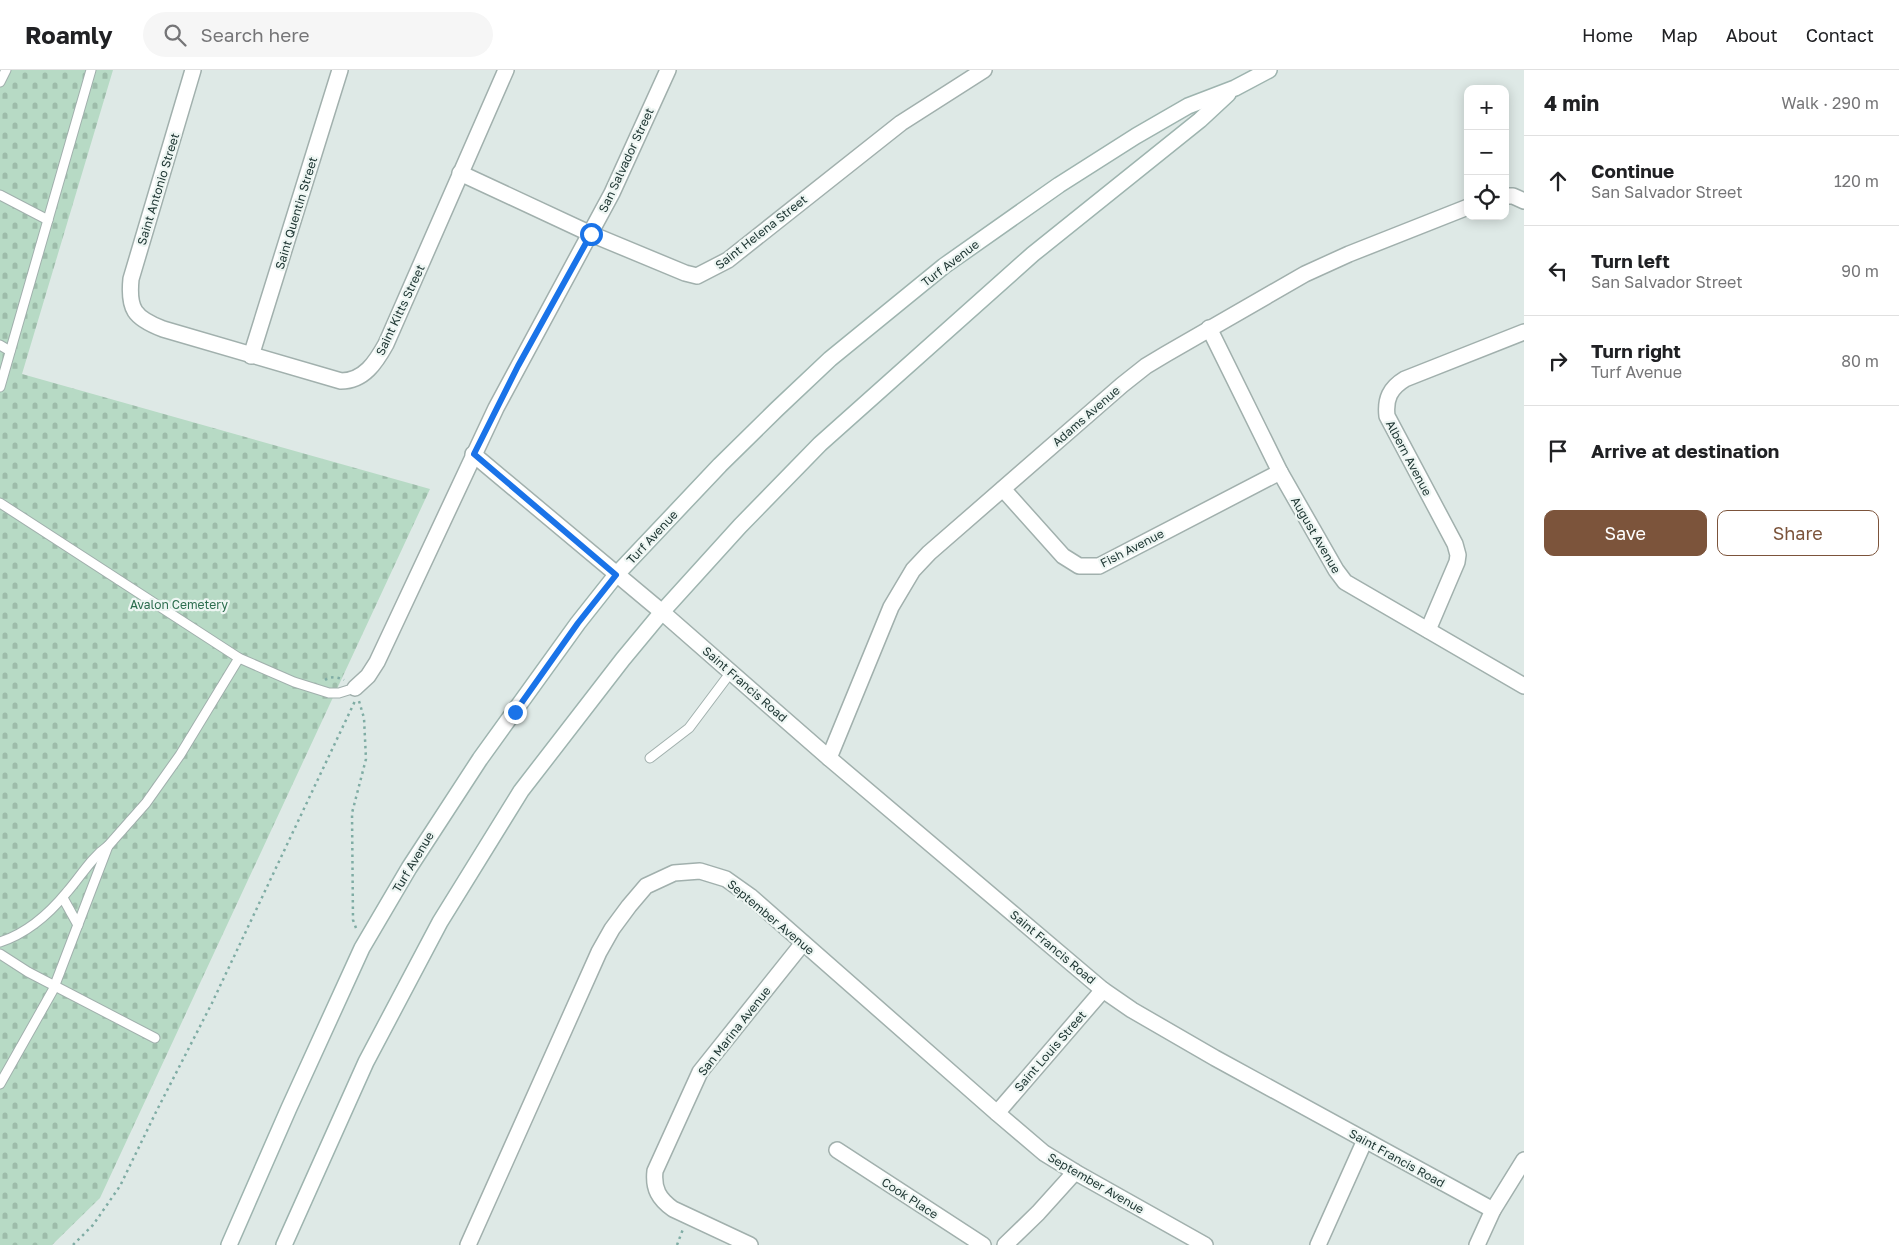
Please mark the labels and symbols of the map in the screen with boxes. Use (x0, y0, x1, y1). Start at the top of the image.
street label: San Salvador Street (595, 105, 657, 215)
street label: Saint Antonio Street (134, 131, 182, 247)
street label: Saint Quentin Street (272, 155, 320, 271)
street label: Saint Helena Street (712, 191, 810, 272)
route start (580, 223, 603, 246)
street label: Turf Avenue (918, 236, 982, 290)
street label: Saint Kitts Street (372, 262, 428, 358)
street label: Adams Avenue (1049, 383, 1123, 449)
street label: Albern Avenue (1383, 418, 1435, 498)
street label: August Avenue (1288, 494, 1344, 576)
street label: Turf Avenue (623, 507, 681, 567)
street label: Fish Avenue (1098, 526, 1166, 570)
park label: Avalon Cemetery (130, 597, 228, 612)
street label: Saint Francis Road (700, 643, 790, 725)
route end (504, 701, 527, 724)
street label: Turf Avenue (389, 829, 437, 895)
street label: September Avenue (725, 876, 818, 958)
street label: Saint Francis Road (1007, 907, 1099, 987)
street label: San Marina Avenue (694, 983, 774, 1079)
street label: Saint Louis Street (1011, 1007, 1089, 1094)
street label: Saint Francis Road (1347, 1125, 1447, 1191)
street label: September Avenue (1045, 1149, 1147, 1217)
street label: Cook Place (879, 1174, 941, 1222)

